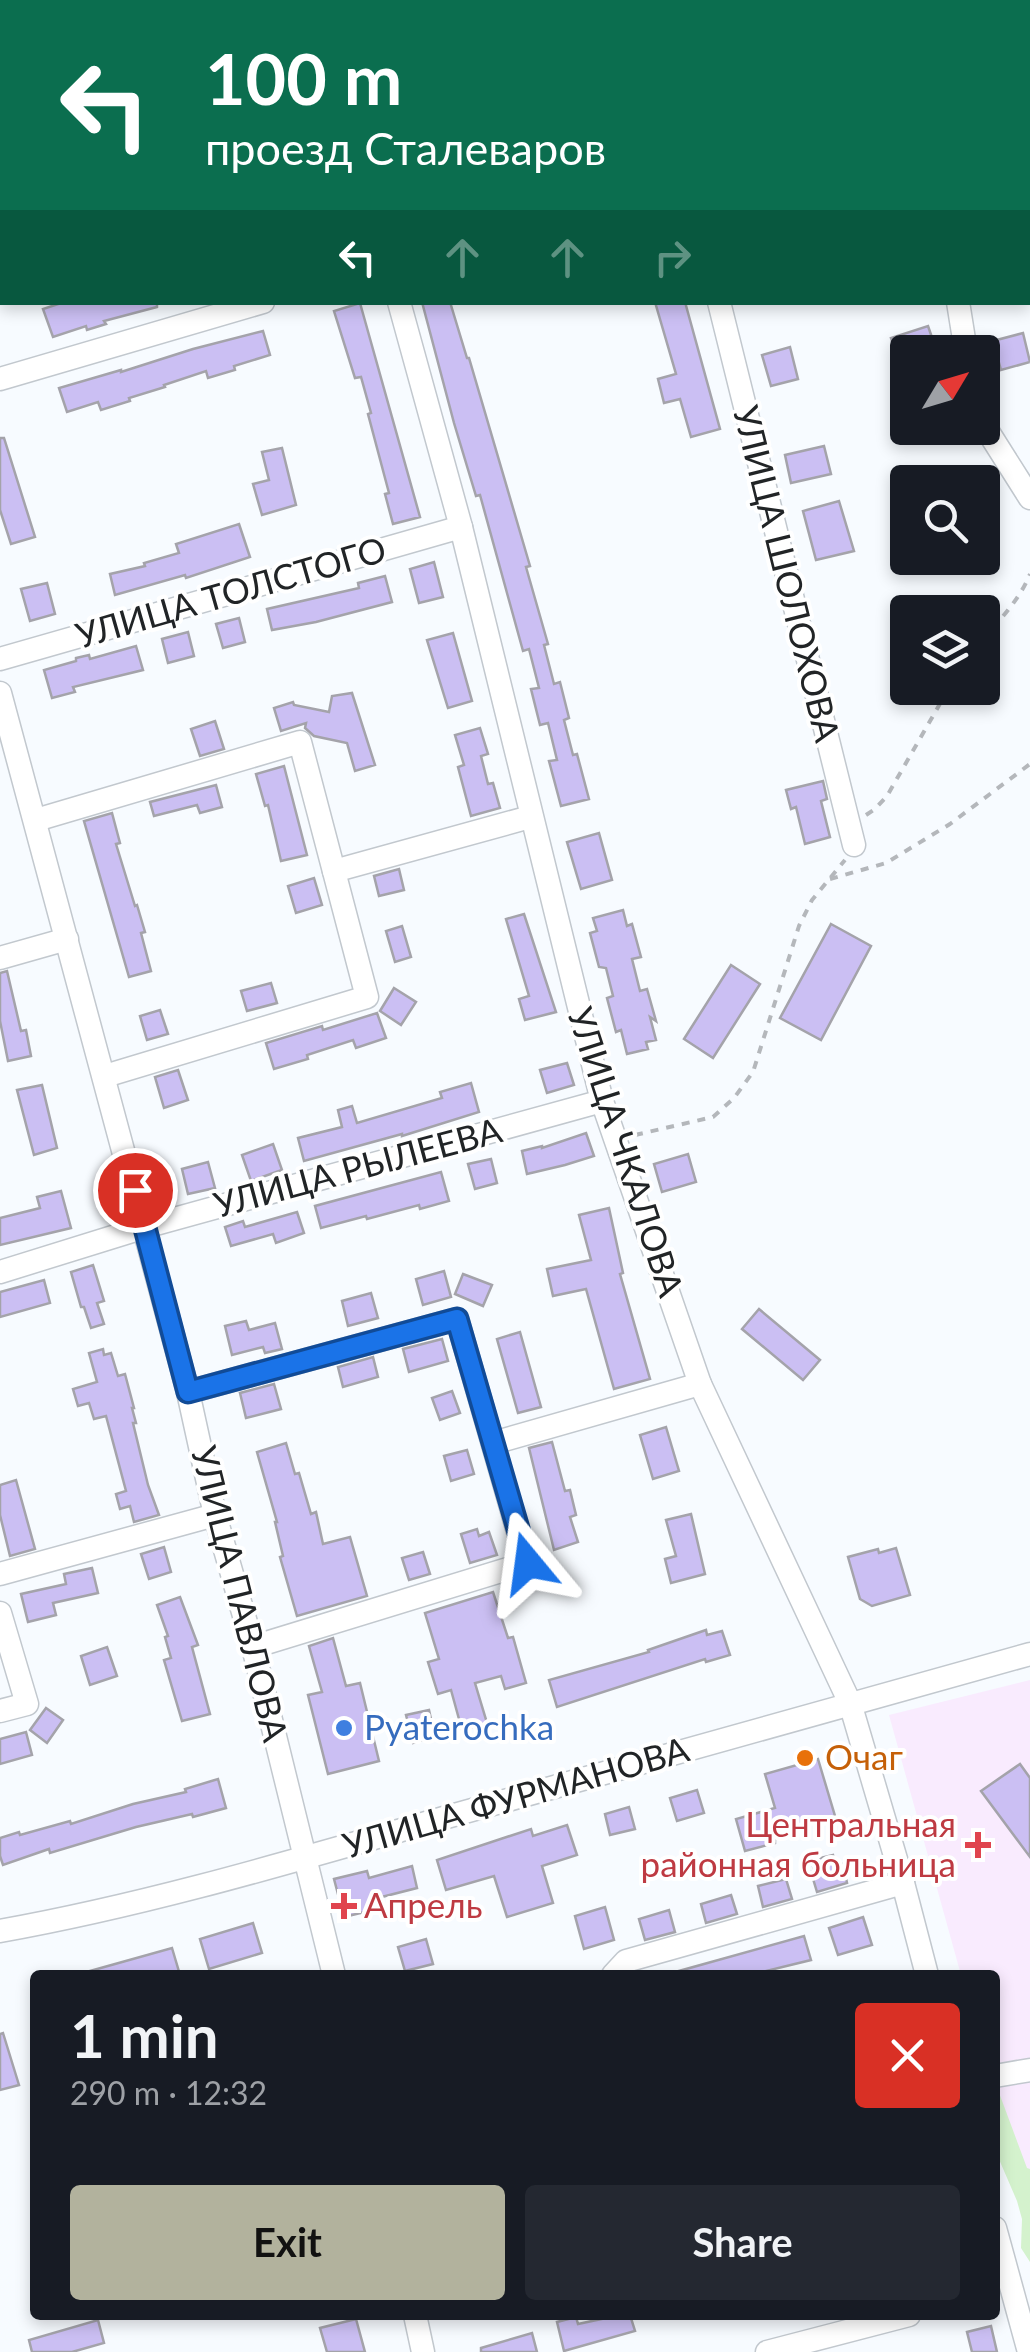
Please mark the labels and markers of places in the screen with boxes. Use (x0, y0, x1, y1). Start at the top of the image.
pin (93, 1148, 178, 1233)
place label: Pyaterochka (364, 1705, 554, 1747)
marker: Pyaterochka (333, 1717, 355, 1739)
place label: Очаг (825, 1735, 903, 1777)
marker: Очаг (794, 1747, 816, 1769)
place label: Центральная районная больница (641, 1802, 956, 1884)
marker: Центральная районная больница (965, 1832, 991, 1858)
place label: Апрель (364, 1883, 483, 1925)
marker: Апрель (333, 1895, 355, 1917)

